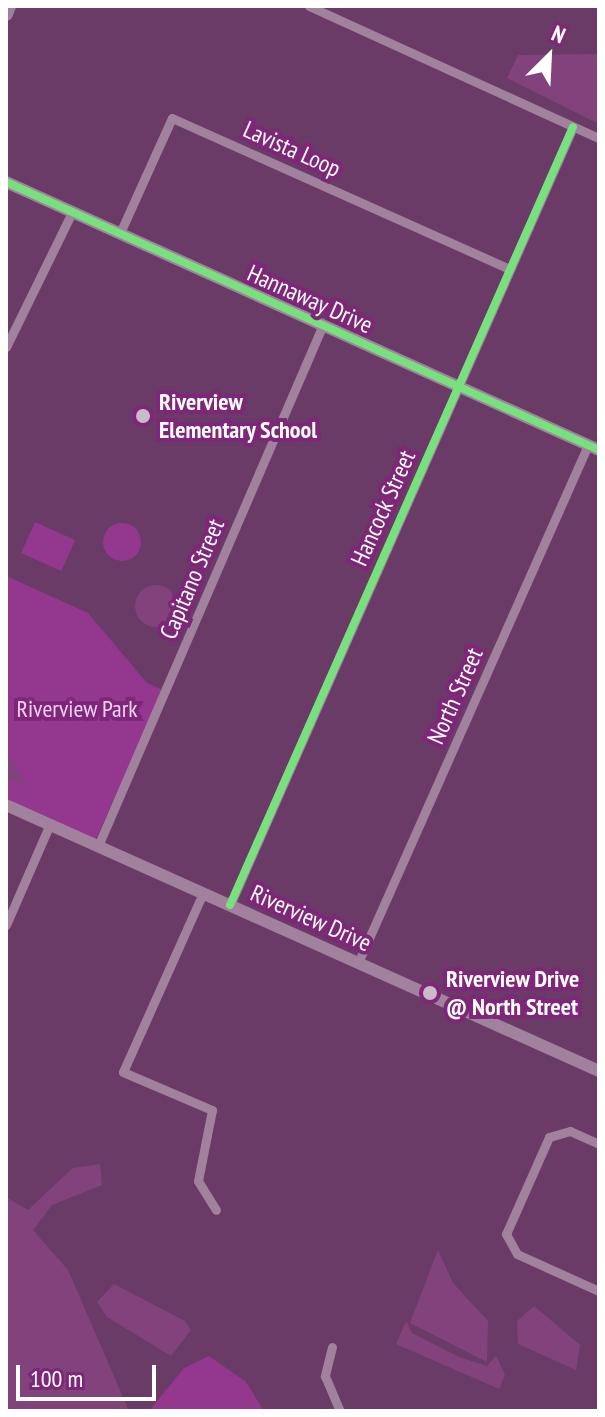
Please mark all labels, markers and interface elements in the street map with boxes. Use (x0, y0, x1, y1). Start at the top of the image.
north arrow (509, 16, 589, 96)
text: N (548, 19, 570, 49)
street label: Lavista Loop (239, 115, 345, 183)
street label: Hannaway Drive (243, 258, 377, 340)
place label: Riverview Elementary School (159, 388, 318, 444)
marker: Riverview Elementary School (134, 407, 152, 425)
street label: Hancock Street (345, 445, 421, 571)
street label: Capitano Street (154, 515, 230, 643)
street label: North Street (421, 643, 489, 749)
park label: Riverview Park (16, 695, 138, 723)
street label: Riverview Drive (246, 878, 376, 958)
place label: Riverview Drive @ North Street (446, 965, 580, 1021)
marker: Riverview Drive @ North Street (421, 984, 439, 1002)
scale bar (20, 1349, 160, 1399)
text: 100 m (30, 1363, 83, 1394)

